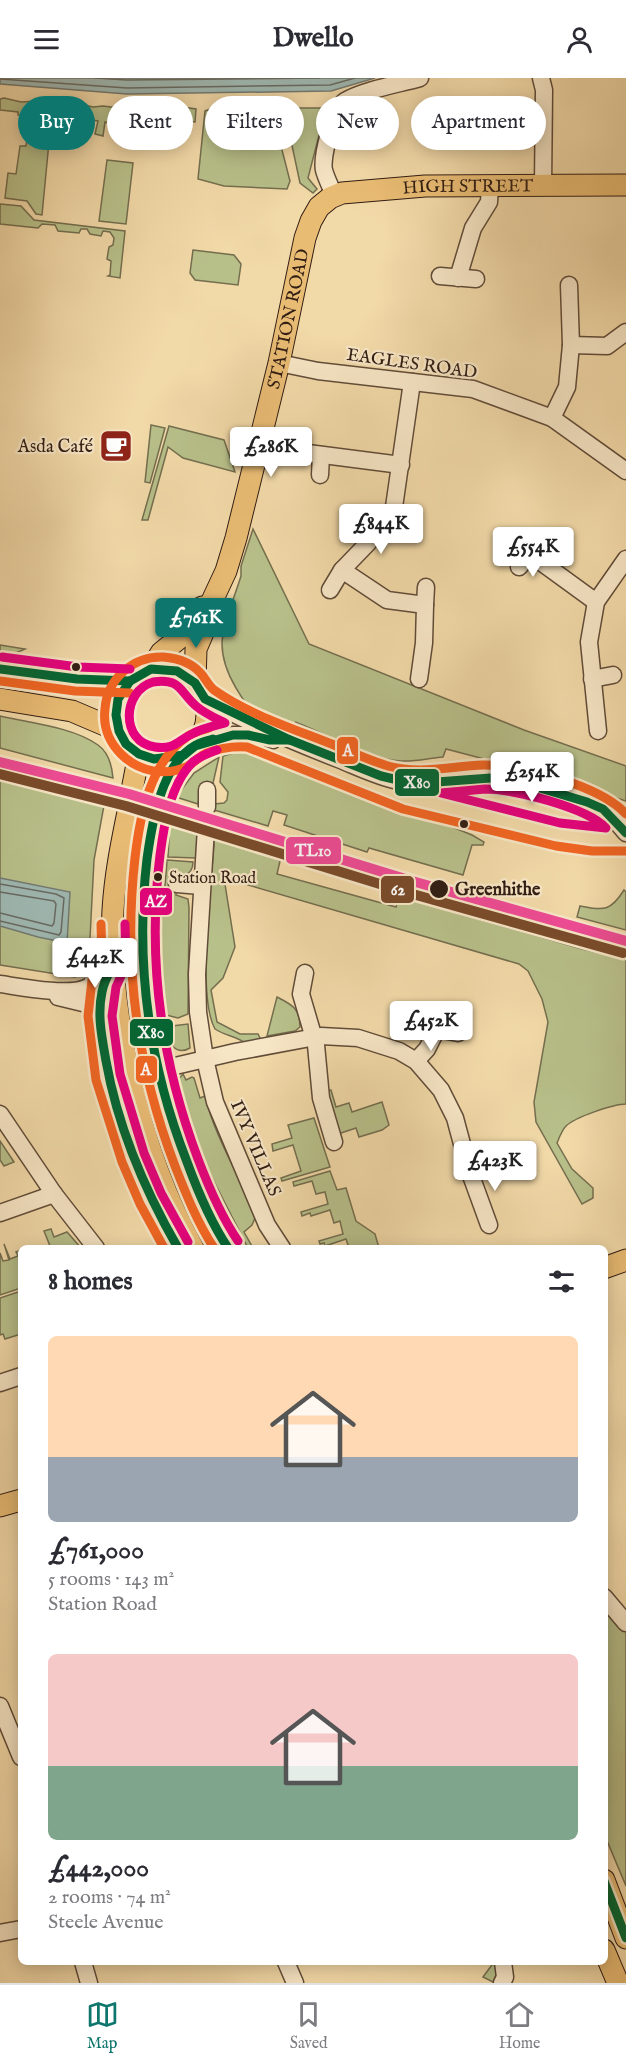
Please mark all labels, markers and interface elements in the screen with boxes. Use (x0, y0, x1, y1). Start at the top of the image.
text: Dwello (273, 22, 353, 56)
icon: menu (30, 23, 63, 56)
icon: person (563, 23, 596, 56)
chip: Buy (18, 96, 95, 150)
chip: Rent (107, 96, 193, 150)
chip: Filters (205, 96, 304, 150)
chip: New (316, 96, 399, 150)
chip: Apartment (411, 96, 546, 150)
street label: HIGH STREET (402, 175, 533, 201)
street label: STATION ROAD (263, 247, 315, 392)
street label: EAGLES ROAD (345, 344, 479, 385)
pin: £286K (229, 427, 313, 478)
cafe icon: Asda Café (98, 428, 134, 464)
text: £286K (244, 434, 298, 459)
place label: Asda Café (17, 436, 93, 459)
pin: £844K (339, 504, 423, 555)
text: £844K (353, 511, 409, 536)
pin: £554K (491, 527, 575, 578)
text: £554K (507, 534, 559, 559)
pin: £761K (154, 598, 238, 649)
text: £761K (169, 605, 223, 630)
unlabelled marker (70, 661, 82, 673)
line badge: A (336, 736, 359, 765)
text: A (342, 742, 355, 762)
pin: £254K (490, 752, 574, 803)
text: £254K (505, 759, 559, 784)
line badge: X80 (394, 768, 440, 797)
text: X80 (402, 774, 431, 794)
unlabelled marker (458, 818, 470, 830)
line badge: TL10 (285, 836, 342, 865)
text: TL10 (294, 842, 332, 862)
place label: Station Road (169, 869, 257, 889)
marker: Station Road (152, 871, 164, 883)
line badge: 62 (380, 875, 415, 904)
marker: Greenhithe (428, 878, 450, 900)
place label: Greenhithe (455, 879, 541, 902)
text: 62 (391, 881, 406, 901)
line badge: AZ (139, 887, 173, 916)
text: AZ (144, 893, 168, 913)
pin: £442K (53, 938, 137, 989)
text: £442K (66, 945, 124, 970)
pin: £452K (389, 1001, 473, 1052)
text: £452K (404, 1008, 458, 1033)
line badge: X80 (129, 1018, 174, 1047)
text: X80 (136, 1024, 165, 1044)
line badge: A (135, 1055, 158, 1084)
text: A (140, 1061, 153, 1081)
street label: IVY VILLAS (224, 1097, 285, 1200)
pin: £423K (453, 1141, 537, 1192)
text: £423K (468, 1148, 522, 1173)
text: 8 homes (48, 1265, 133, 1298)
icon: filters (545, 1265, 578, 1298)
icon: home (259, 1375, 367, 1483)
text: £761,000 (48, 1534, 144, 1567)
text: 5 rooms · 143 m² (48, 1567, 174, 1592)
text: Station Road (48, 1592, 157, 1617)
icon: home (259, 1693, 367, 1801)
text: £442,000 (48, 1852, 149, 1885)
text: 2 rooms · 74 m² (48, 1885, 171, 1910)
text: Steele Avenue (48, 1910, 164, 1935)
tab: Map (86, 1998, 119, 2054)
tab: Saved (290, 1998, 328, 2054)
tab: Home (499, 1998, 540, 2054)

